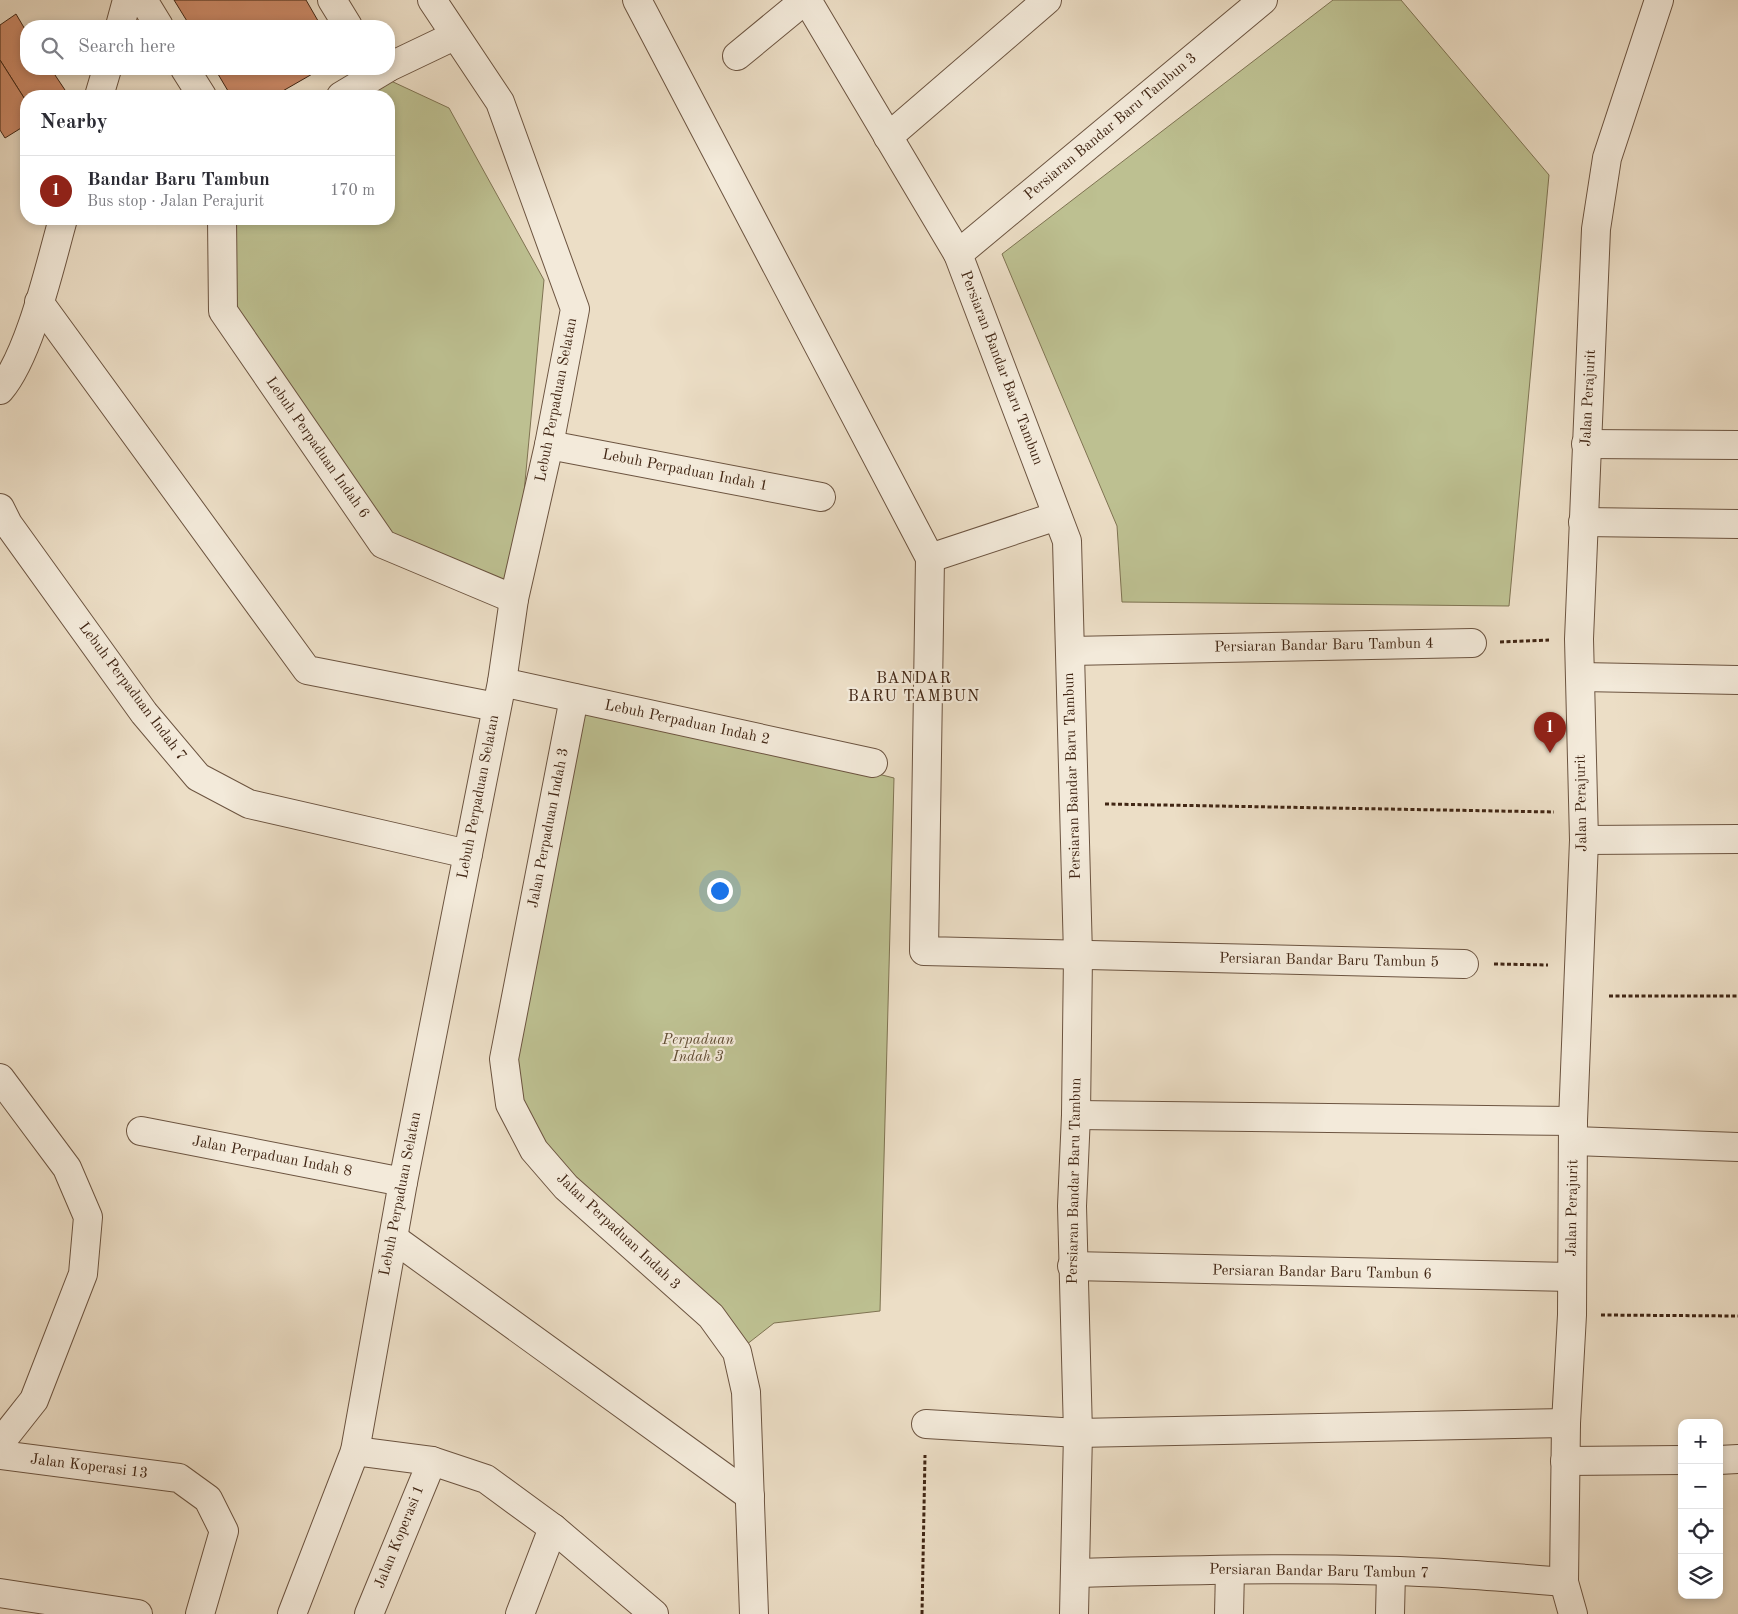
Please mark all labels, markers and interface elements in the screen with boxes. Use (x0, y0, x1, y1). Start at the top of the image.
search box (20, 20, 395, 75)
icon: search (38, 34, 66, 62)
text: Search here (78, 38, 175, 57)
street label: Persiaran Bandar Baru Tambun 3 (1022, 51, 1200, 203)
text: Nearby (40, 112, 108, 133)
text: Bandar Baru Tambun (87, 171, 270, 190)
text: 1 (51, 183, 61, 199)
text: 170 m (330, 183, 375, 199)
text: Bus stop · Jalan Perajurit (87, 194, 264, 210)
street label: Persiaran Bandar Baru Tambun (957, 269, 1045, 467)
street label: Lebuh Perpaduan Selatan (534, 317, 580, 483)
street label: Jalan Perajurit (1579, 349, 1599, 447)
street label: Lebuh Perpaduan Indah 6 (263, 375, 371, 521)
street label: Lebuh Perpaduan Indah 1 (601, 448, 769, 494)
street label: Lebuh Perpaduan Indah 7 (75, 620, 189, 764)
street label: Persiaran Bandar Baru Tambun 4 (1214, 637, 1434, 655)
district label: BANDAR BARU TAMBUN (848, 671, 980, 705)
street label: Persiaran Bandar Baru Tambun (1062, 672, 1084, 880)
street label: Lebuh Perpaduan Indah 2 (603, 698, 771, 748)
pin: 1 (1534, 712, 1566, 753)
street label: Lebuh Perpaduan Selatan (456, 714, 502, 880)
street label: Jalan Perpaduan Indah 3 (526, 747, 572, 909)
street label: Jalan Perajurit (1574, 754, 1590, 852)
your location (707, 878, 733, 904)
street label: Persiaran Bandar Baru Tambun 5 (1219, 952, 1439, 970)
park label: Perpaduan Indah 3 (661, 1033, 734, 1065)
street label: Persiaran Bandar Baru Tambun (1066, 1077, 1084, 1285)
street label: Lebuh Perpaduan Selatan (378, 1111, 424, 1277)
street label: Jalan Perpaduan Indah 8 (191, 1134, 353, 1180)
street label: Jalan Perajurit (1565, 1159, 1581, 1257)
street label: Jalan Perpaduan Indah 3 (553, 1171, 683, 1293)
street label: Persiaran Bandar Baru Tambun 6 (1212, 1264, 1432, 1282)
map controls (1678, 1419, 1723, 1599)
button: + (1678, 1419, 1723, 1464)
street label: Jalan Koperasi 13 (29, 1452, 149, 1482)
button: − (1678, 1464, 1723, 1509)
street label: Jalan Koperasi 1 (372, 1483, 428, 1591)
button: locate (1678, 1509, 1723, 1554)
button: layers (1678, 1554, 1723, 1599)
street label: Persiaran Bandar Baru Tambun 7 (1209, 1563, 1429, 1581)

